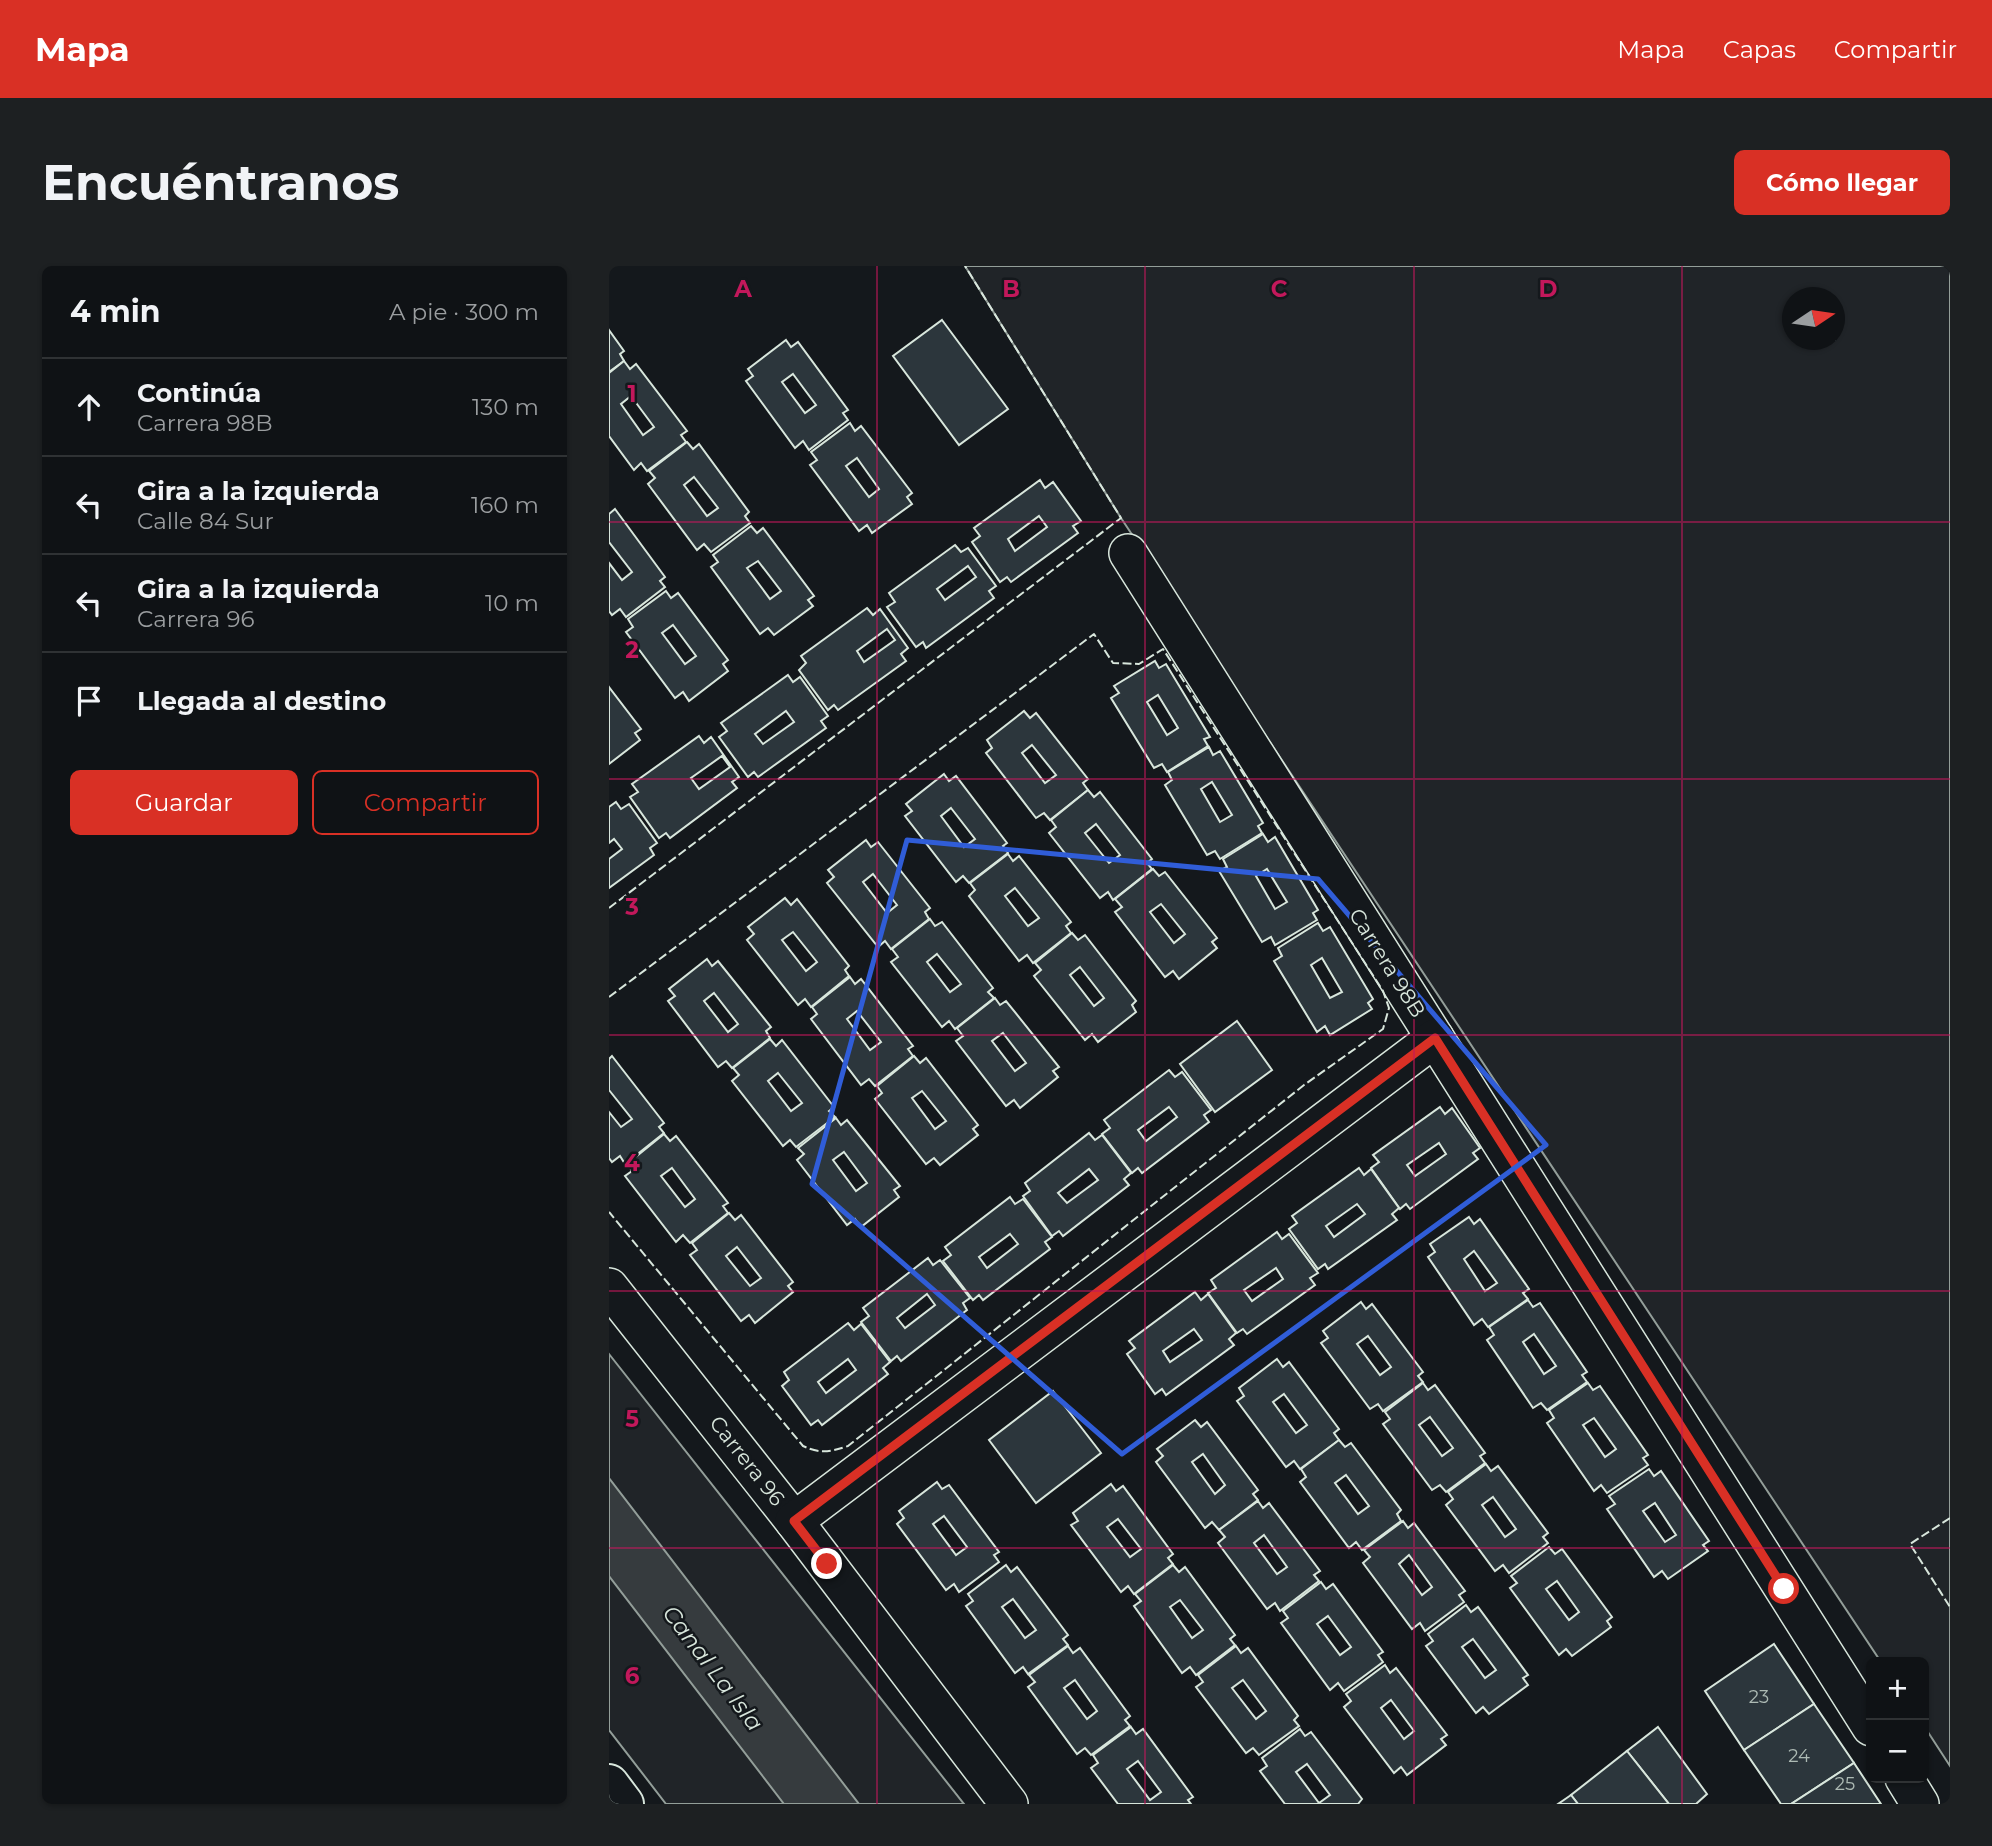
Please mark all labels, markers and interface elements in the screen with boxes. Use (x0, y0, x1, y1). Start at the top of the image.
text: Mapa (35, 29, 130, 69)
text: Mapa (1617, 35, 1685, 64)
text: Capas (1723, 35, 1796, 64)
text: Compartir (1834, 35, 1957, 64)
button: Cómo llegar (1734, 150, 1950, 215)
text: Encuéntranos (42, 153, 399, 212)
text: A (733, 275, 752, 303)
text: B (1002, 275, 1020, 303)
text: C (1271, 275, 1288, 303)
text: D (1539, 275, 1558, 303)
north arrow (1782, 287, 1845, 350)
text: 4 min (70, 293, 160, 330)
text: A pie · 300 m (389, 298, 539, 326)
text: Continúa (137, 377, 261, 409)
text: 1 (627, 380, 637, 408)
icon: ahead (70, 388, 108, 426)
text: 130 m (472, 393, 539, 421)
text: Carrera 98B (137, 409, 272, 437)
text: Gira a la izquierda (137, 475, 380, 507)
icon: left (70, 486, 108, 524)
text: 160 m (471, 491, 539, 519)
text: Calle 84 Sur (137, 507, 274, 535)
text: Gira a la izquierda (137, 573, 380, 605)
icon: left (70, 584, 108, 622)
text: 10 m (485, 589, 539, 617)
text: Carrera 96 (137, 605, 254, 633)
text: 2 (625, 636, 639, 664)
icon: arrive (70, 682, 108, 720)
text: Llegada al destino (137, 685, 386, 717)
button: Guardar (70, 770, 298, 835)
button: Compartir (312, 770, 539, 835)
text: 3 (624, 893, 639, 921)
street label: Carrera 98B (1344, 904, 1431, 1022)
text: 4 (624, 1149, 640, 1177)
text: 5 (625, 1405, 639, 1433)
street label: Carrera 96 (705, 1411, 790, 1511)
route end (811, 1548, 842, 1579)
route start (1768, 1573, 1799, 1604)
water label: Canal La Isla (657, 1600, 769, 1736)
map controls (1866, 1657, 1929, 1783)
button: + (1866, 1657, 1929, 1720)
text: 6 (625, 1662, 640, 1690)
house number: 23 (1749, 1686, 1769, 1708)
button: − (1866, 1720, 1929, 1783)
house number: 24 (1788, 1745, 1810, 1767)
house number: 25 (1835, 1773, 1855, 1795)

